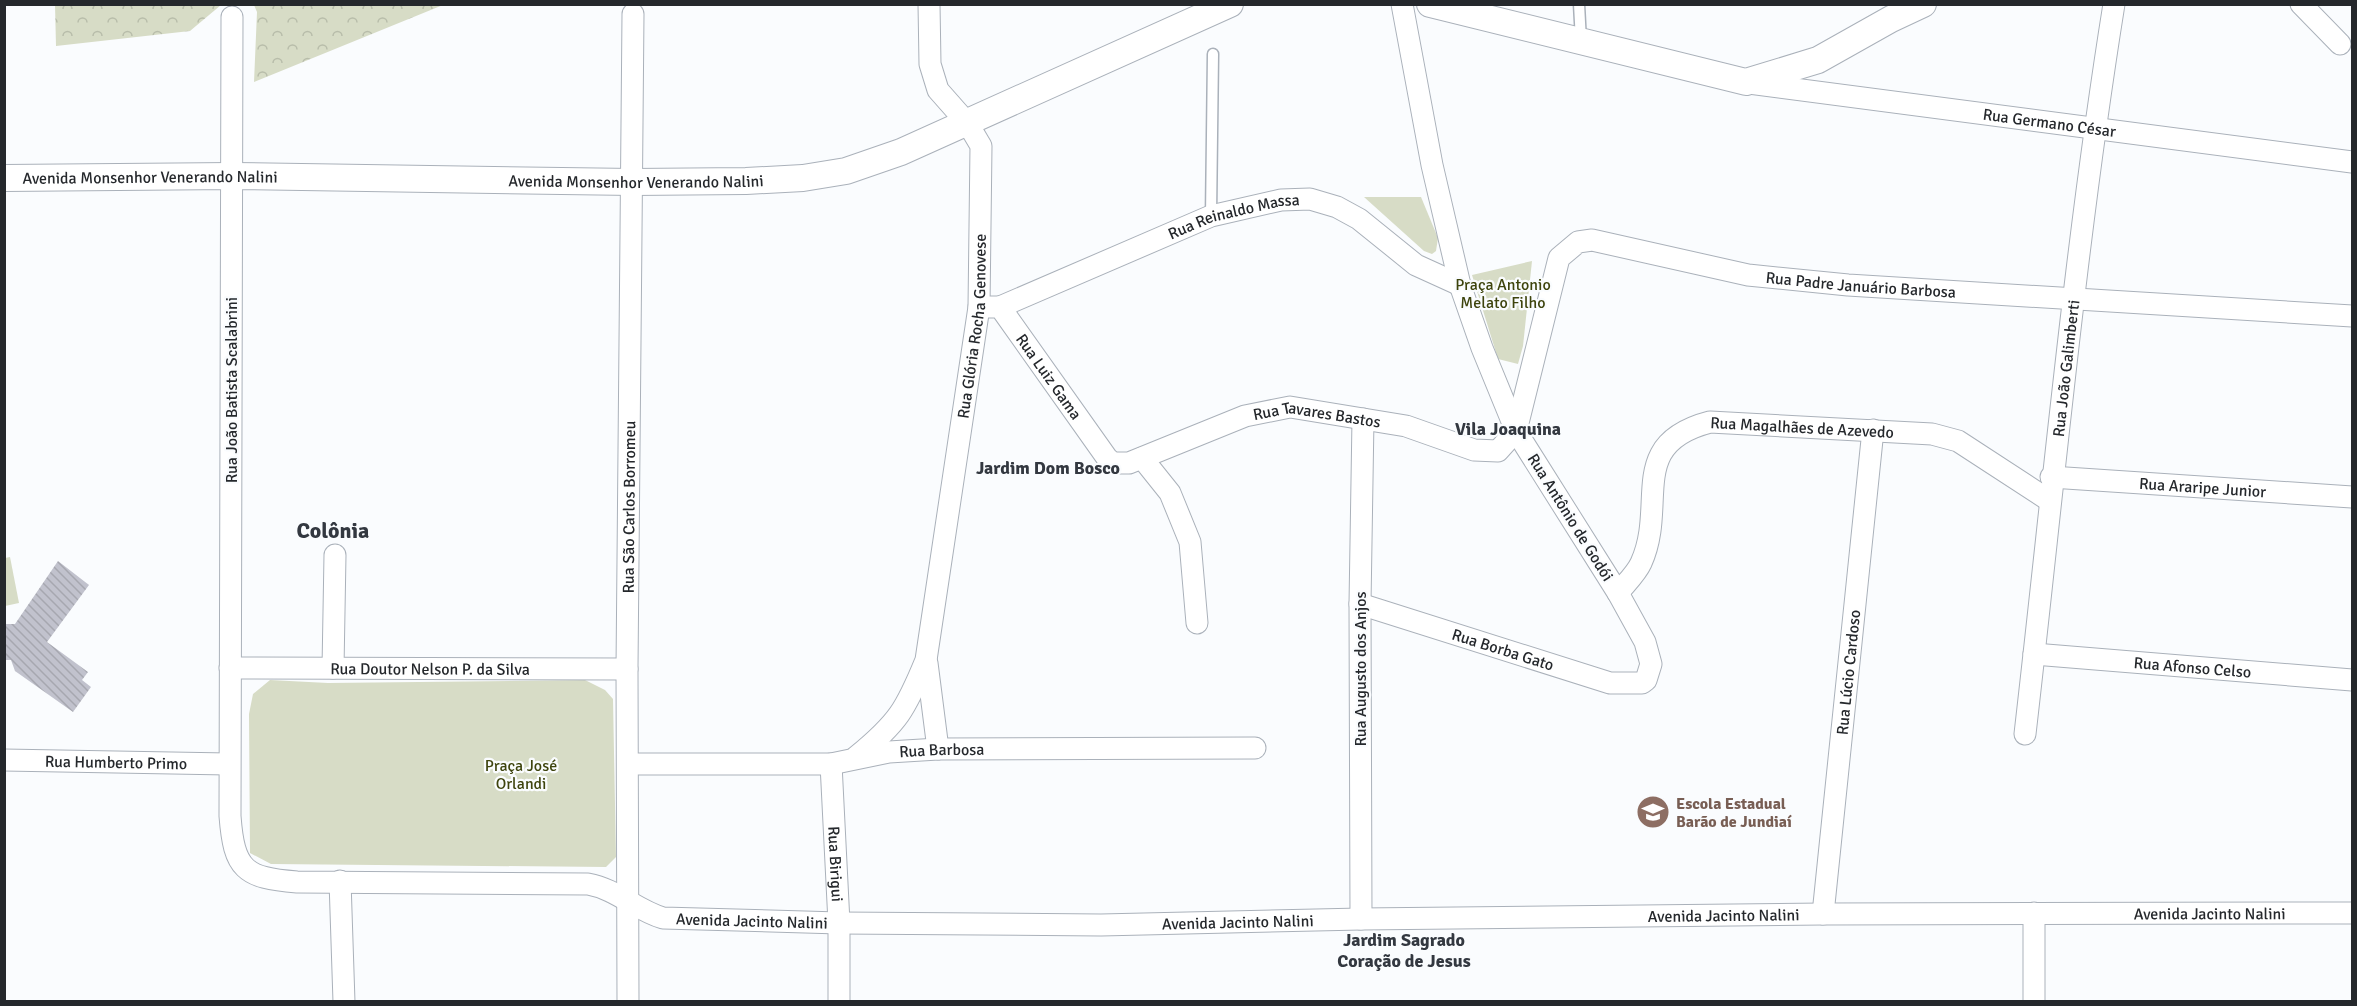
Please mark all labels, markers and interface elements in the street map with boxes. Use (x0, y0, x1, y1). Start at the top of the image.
street label: Rua Germano César (1982, 105, 2117, 142)
street label: Avenida Monsenhor Venerando Nalini (22, 167, 278, 189)
street label: Avenida Monsenhor Venerando Nalini (508, 171, 764, 193)
street label: Rua Reinaldo Massa (1165, 190, 1300, 244)
street label: Rua Glória Rocha Genovese (953, 233, 991, 420)
street label: Rua Padre Januário Barbosa (1765, 268, 1957, 303)
park label: Praça Antonio Melato Filho (1455, 275, 1551, 313)
street label: Rua João Batista Scalabrini (222, 297, 242, 483)
street label: Rua João Galimberti (2049, 299, 2084, 438)
street label: Rua Luiz Gama (1011, 330, 1086, 424)
street label: Rua Tavares Bastos (1251, 398, 1382, 433)
street label: Rua Magalhães de Azevedo (1710, 413, 1894, 443)
district label: Vila Joaquina (1455, 418, 1561, 440)
street label: Rua São Carlos Borromeu (619, 420, 640, 594)
street label: Rua Antônio de Godói (1523, 450, 1617, 585)
district label: Jardim Dom Bosco (976, 457, 1120, 479)
street label: Rua Araripe Junior (2138, 474, 2267, 502)
district label: Colônia (297, 517, 369, 544)
street label: Rua Augusto dos Anjos (1351, 591, 1371, 747)
street label: Rua Lúcio Cardoso (1833, 609, 1865, 736)
street label: Rua Borba Gato (1449, 625, 1556, 676)
street label: Rua Afonso Celso (2133, 653, 2252, 683)
street label: Rua Doutor Nelson P. da Silva (330, 659, 530, 680)
street label: Rua Barbosa (899, 740, 984, 762)
street label: Rua Humberto Primo (45, 752, 187, 774)
park label: Praça José Orlandi (485, 756, 557, 794)
school or university icon: Escola Estadual Barão de Jundiaí (1635, 794, 1671, 830)
place label: Escola Estadual Barão de Jundiaí (1676, 794, 1792, 832)
street label: Rua Birigui (823, 826, 847, 902)
street label: Avenida Jacinto Nalini (2134, 904, 2286, 924)
street label: Avenida Jacinto Nalini (1648, 905, 1800, 927)
street label: Avenida Jacinto Nalini (676, 909, 828, 934)
street label: Avenida Jacinto Nalini (1162, 911, 1314, 935)
district label: Jardim Sagrado Coração de Jesus (1337, 929, 1471, 972)

